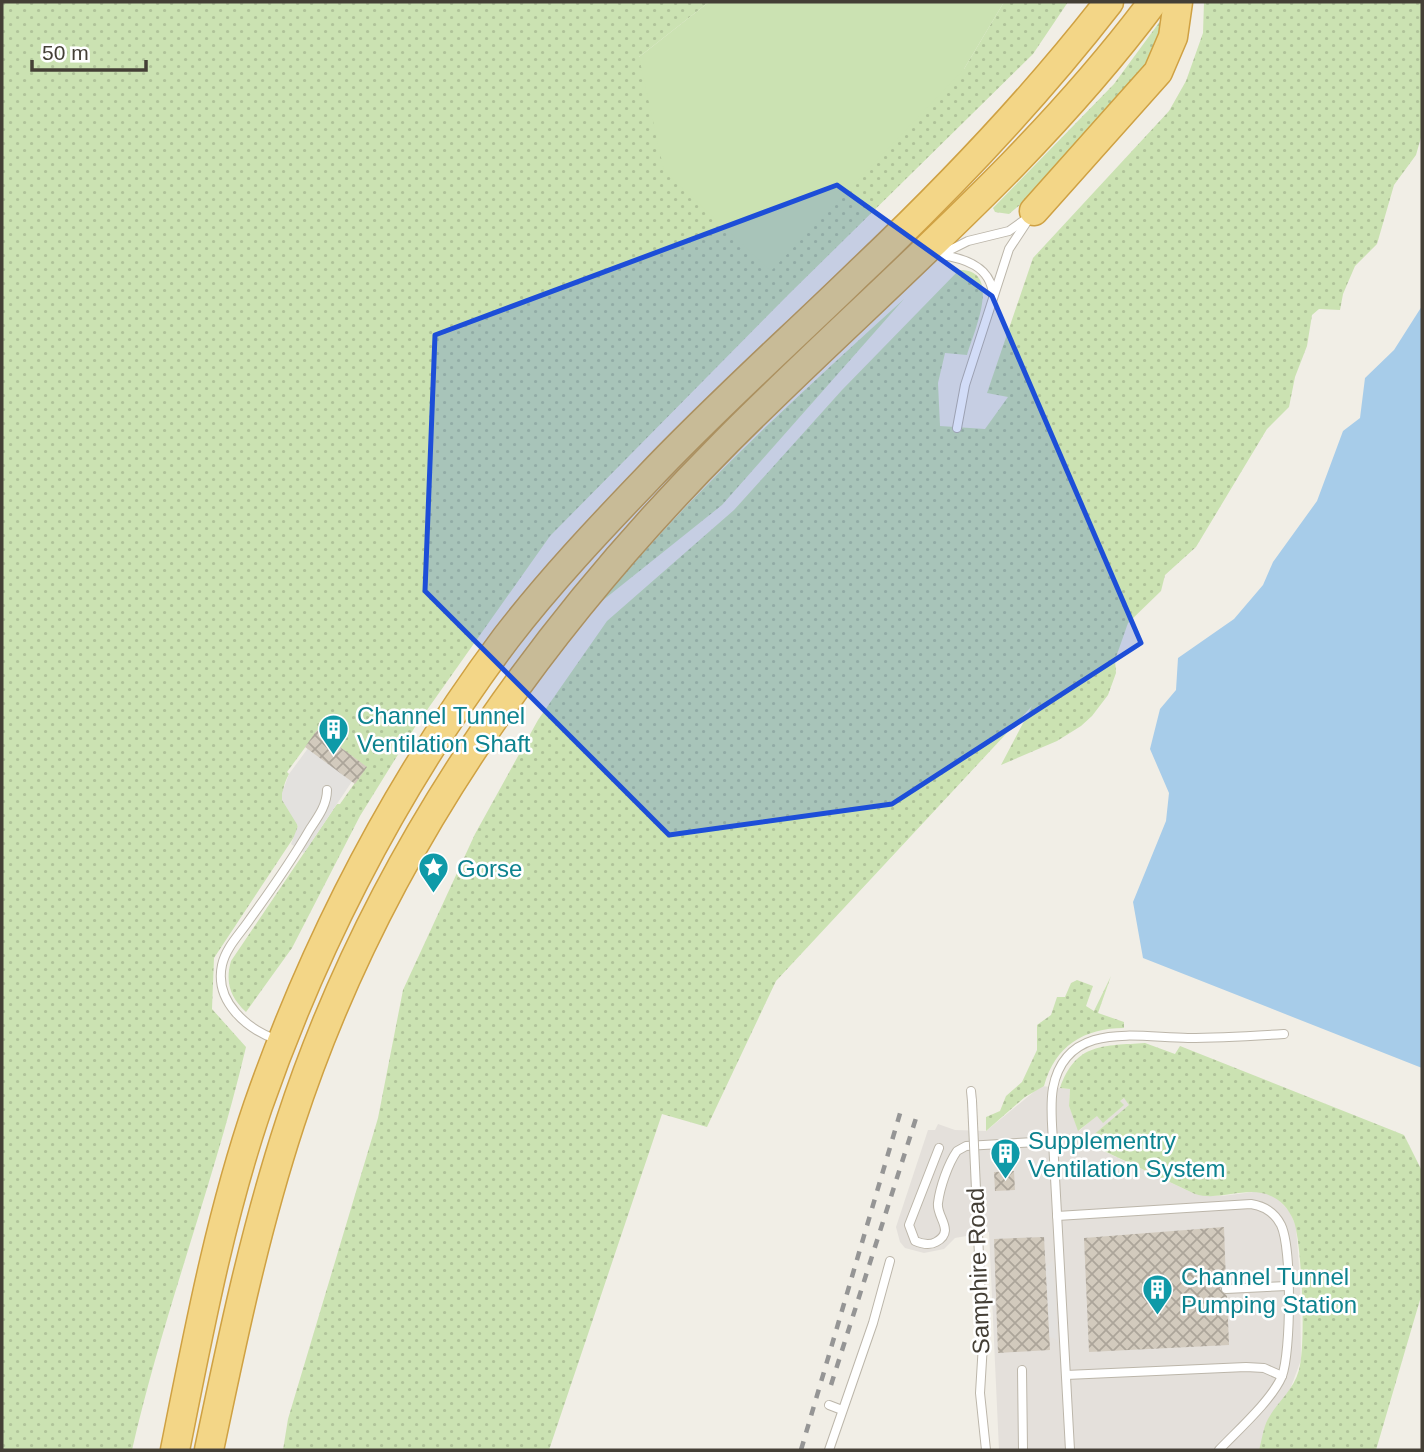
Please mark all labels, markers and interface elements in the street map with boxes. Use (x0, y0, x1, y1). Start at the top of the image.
scale bar (32, 28, 145, 72)
text: 50 m (42, 41, 89, 64)
place label: Channel Tunnel Ventilation Shaft (357, 702, 531, 757)
building icon: Channel Tunnel Ventilation Shaft (317, 712, 351, 756)
place icon: Gorse (417, 851, 451, 895)
place label: Gorse (457, 855, 522, 882)
place label: Supplementry Ventilation System (1028, 1127, 1225, 1182)
building icon: Supplementry Ventilation System (988, 1137, 1022, 1181)
street label: Samphire Road (962, 1187, 994, 1355)
place label: Channel Tunnel Pumping Station (1181, 1263, 1357, 1318)
building icon: Channel Tunnel Pumping Station (1141, 1273, 1175, 1317)

